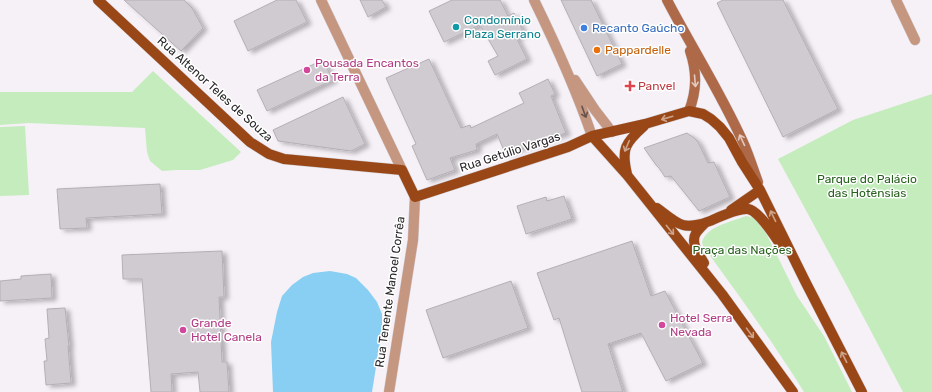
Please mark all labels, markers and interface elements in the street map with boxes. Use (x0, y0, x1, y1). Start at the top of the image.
place label: Condomínio Plaza Serrano (464, 13, 541, 41)
place label: Recanto Gaúcho (592, 21, 684, 35)
marker: Condomínio Plaza Serrano (451, 22, 461, 32)
marker: Recanto Gaúcho (579, 23, 589, 33)
street label: Rua Altenor Teles de Souza (155, 34, 275, 144)
place label: Pappardelle (605, 43, 671, 57)
marker: Pappardelle (592, 45, 602, 55)
place label: Pousada Encantos da Terra (315, 56, 419, 84)
marker: Pousada Encantos da Terra (302, 65, 312, 75)
one-way arrow (692, 74, 699, 87)
place label: Panvel (638, 79, 675, 93)
marker: Panvel (625, 81, 635, 91)
one-way arrow (580, 106, 588, 118)
one-way arrow (661, 115, 674, 122)
street label: Rua Getúlio Vargas (458, 129, 562, 175)
one-way arrow (738, 135, 745, 147)
one-way arrow (622, 140, 630, 152)
park label: Parque do Palácio das Hotênsias (817, 172, 917, 200)
one-way arrow (769, 210, 776, 222)
street label: Rua Tenente Manoel Corrêa (372, 216, 408, 368)
one-way arrow (666, 224, 675, 235)
park label: Praça das Nações (692, 243, 792, 257)
place label: Hotel Serra Nevada (670, 311, 733, 339)
place label: Grande Hotel Canela (191, 316, 262, 344)
marker: Hotel Serra Nevada (657, 320, 667, 330)
marker: Grande Hotel Canela (178, 325, 188, 335)
one-way arrow (746, 327, 754, 338)
one-way arrow (840, 351, 848, 363)

